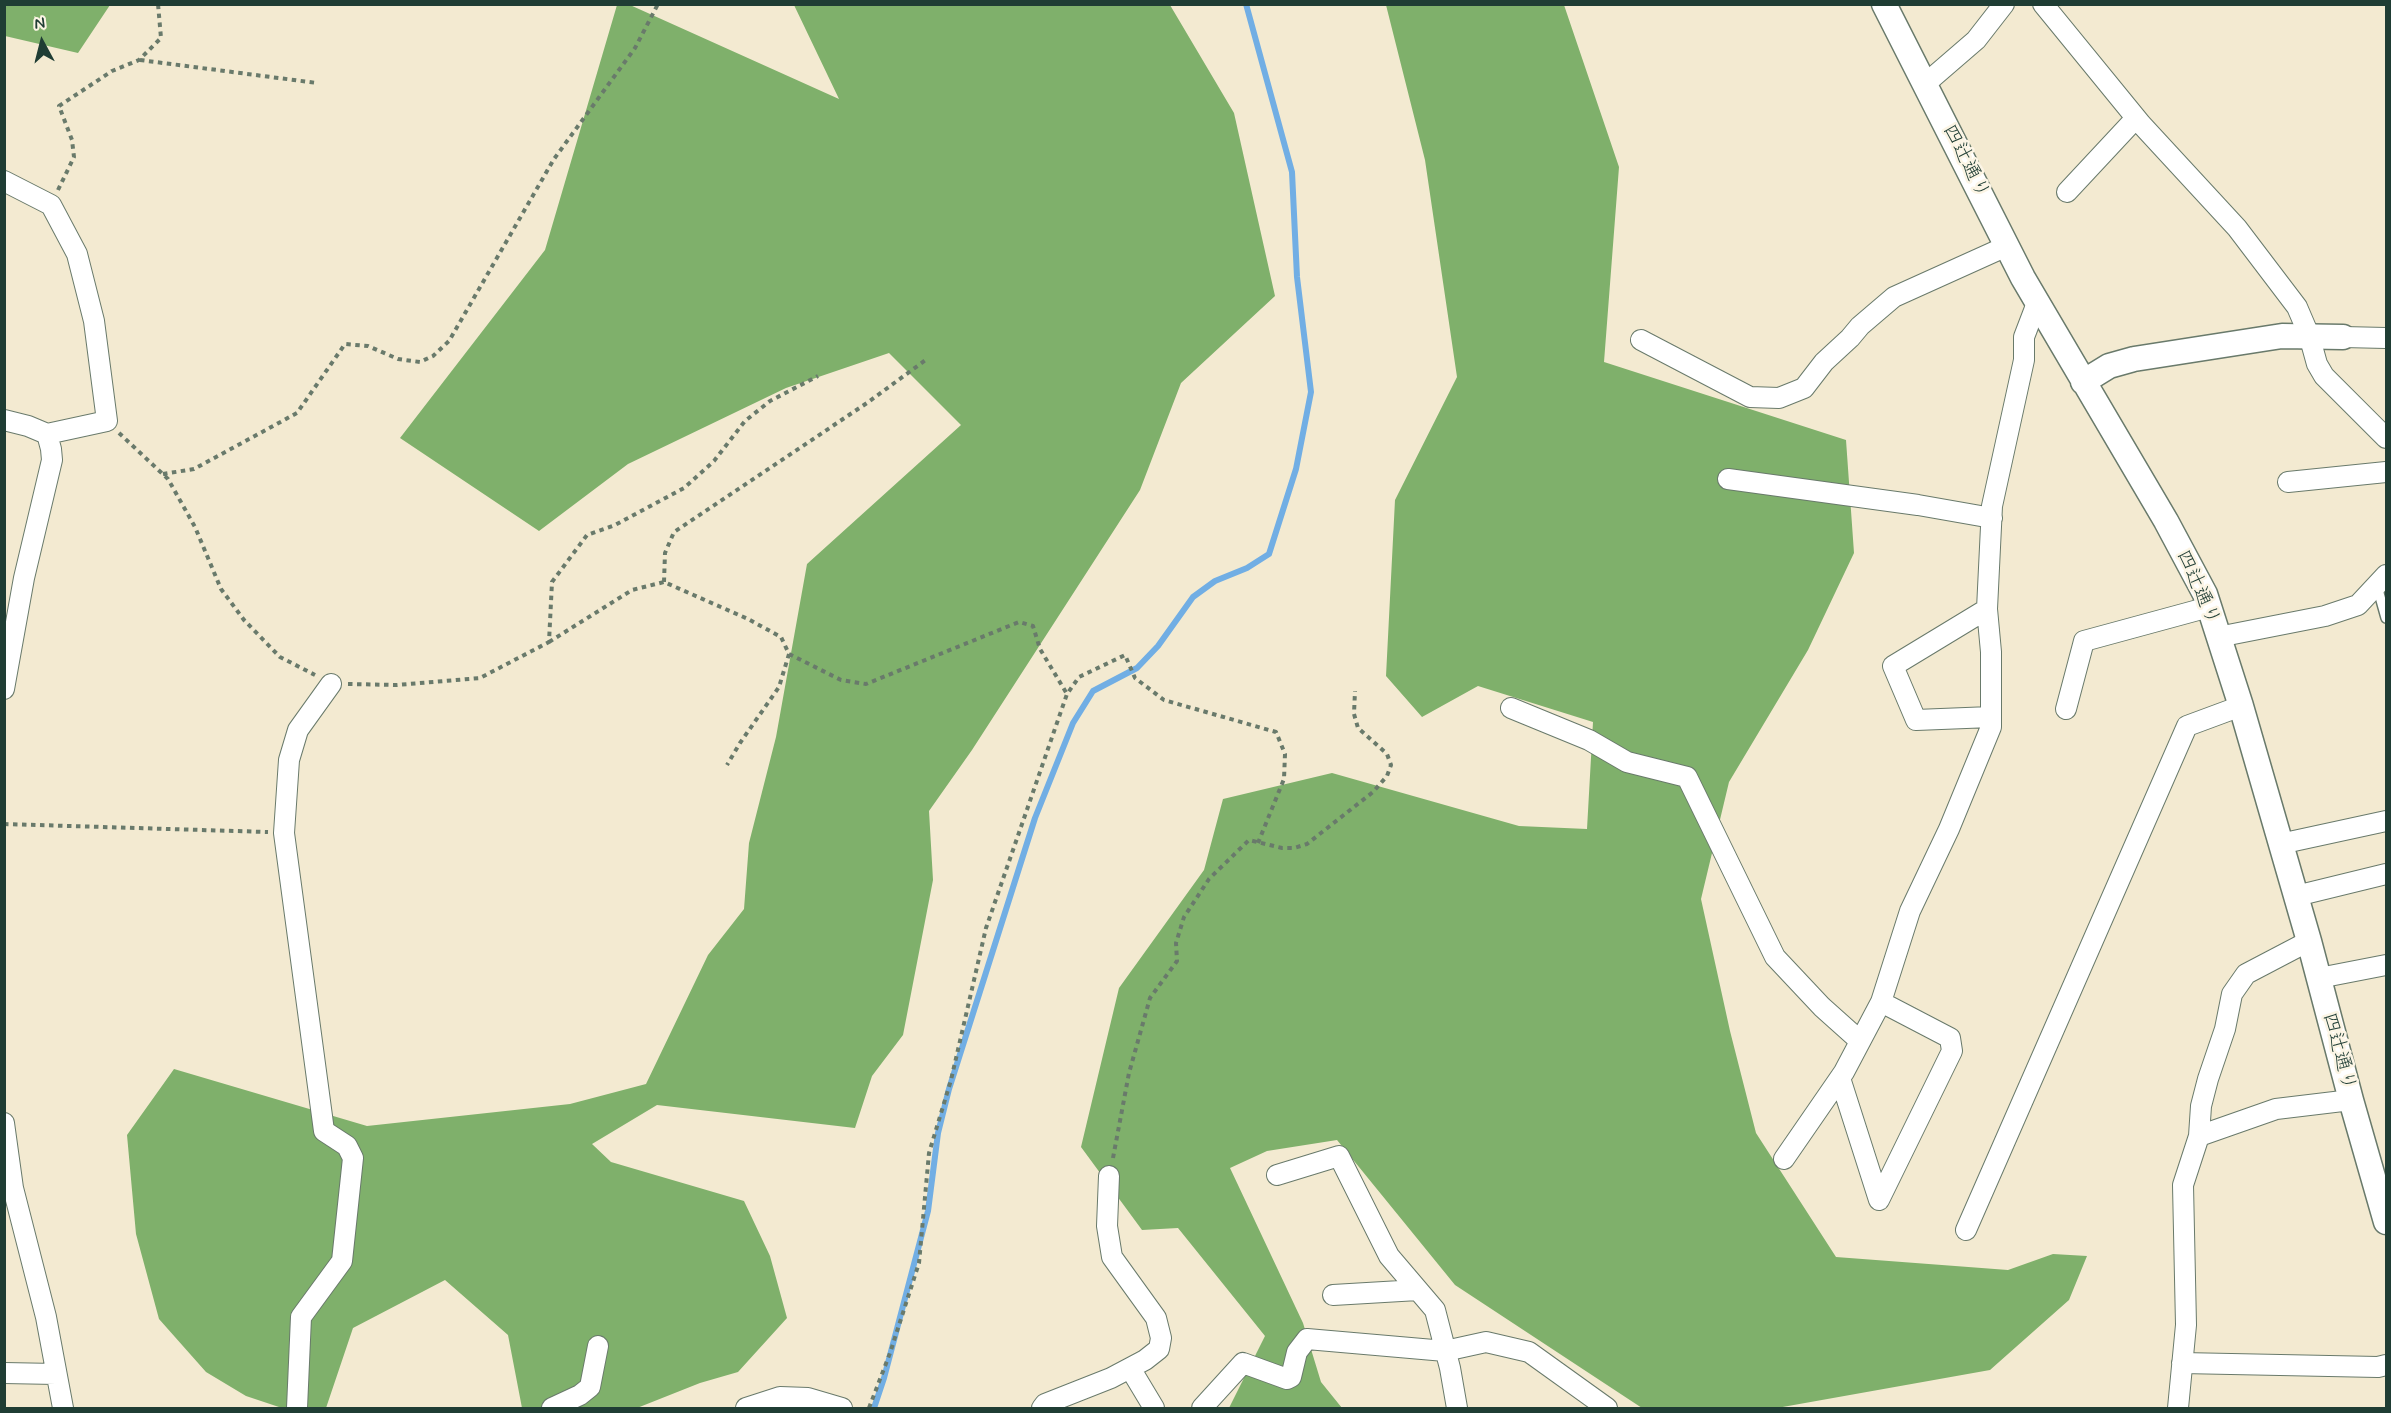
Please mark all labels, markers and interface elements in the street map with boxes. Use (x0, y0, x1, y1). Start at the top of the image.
north arrow (12, 12, 72, 72)
text: N (33, 13, 46, 35)
street label: 四辻通り (1936, 121, 1994, 203)
street label: 四辻通り (2170, 547, 2224, 629)
street label: 四辻通り (2316, 1010, 2360, 1094)

